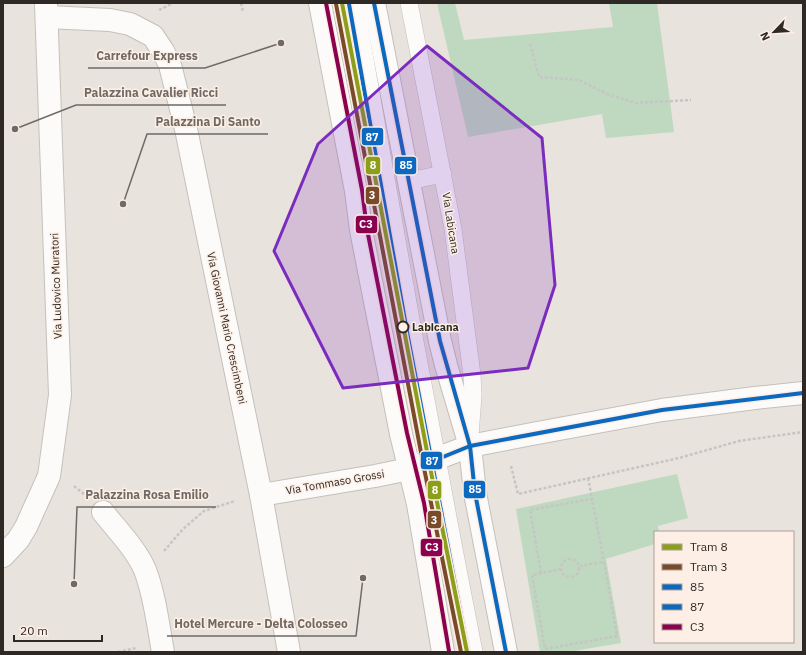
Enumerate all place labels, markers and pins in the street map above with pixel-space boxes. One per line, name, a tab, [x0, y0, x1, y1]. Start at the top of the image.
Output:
callout: Carrefour Express	[88, 44, 205, 68]
callout: Palazzina Cavalier Ricci	[76, 81, 226, 105]
callout: Palazzina Di Santo	[147, 110, 268, 134]
marker: Labicana	[396, 320, 410, 334]
place label: Labicana	[412, 320, 459, 334]
callout: Palazzina Rosa Emilio	[77, 483, 216, 507]
callout: Hotel Mercure - Delta Colosseo	[167, 612, 356, 636]

